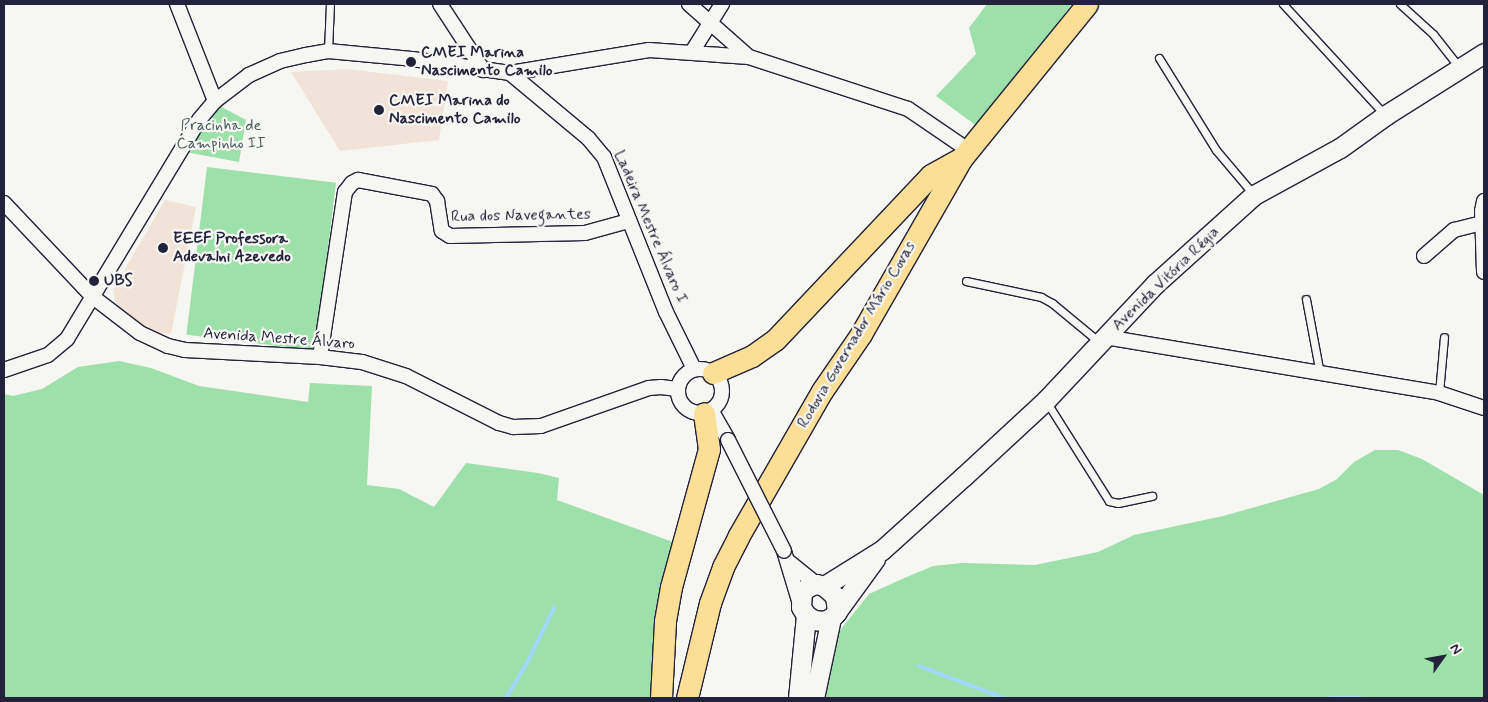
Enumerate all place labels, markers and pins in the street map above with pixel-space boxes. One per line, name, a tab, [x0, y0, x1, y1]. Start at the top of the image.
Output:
place label: CMEI Marina Nascimento Camilo	[421, 43, 552, 81]
marker: CMEI Marina Nascimento Camilo	[405, 56, 417, 68]
place label: CMEI Marina do Nascimento Camilo	[389, 91, 520, 129]
marker: CMEI Marina do Nascimento Camilo	[373, 104, 385, 116]
place label: EEEF Professora Adevalni Azevedo	[173, 229, 291, 267]
marker: EEEF Professora Adevalni Azevedo	[157, 242, 169, 254]
place label: UBS	[104, 271, 133, 291]
marker: UBS	[88, 275, 100, 287]

